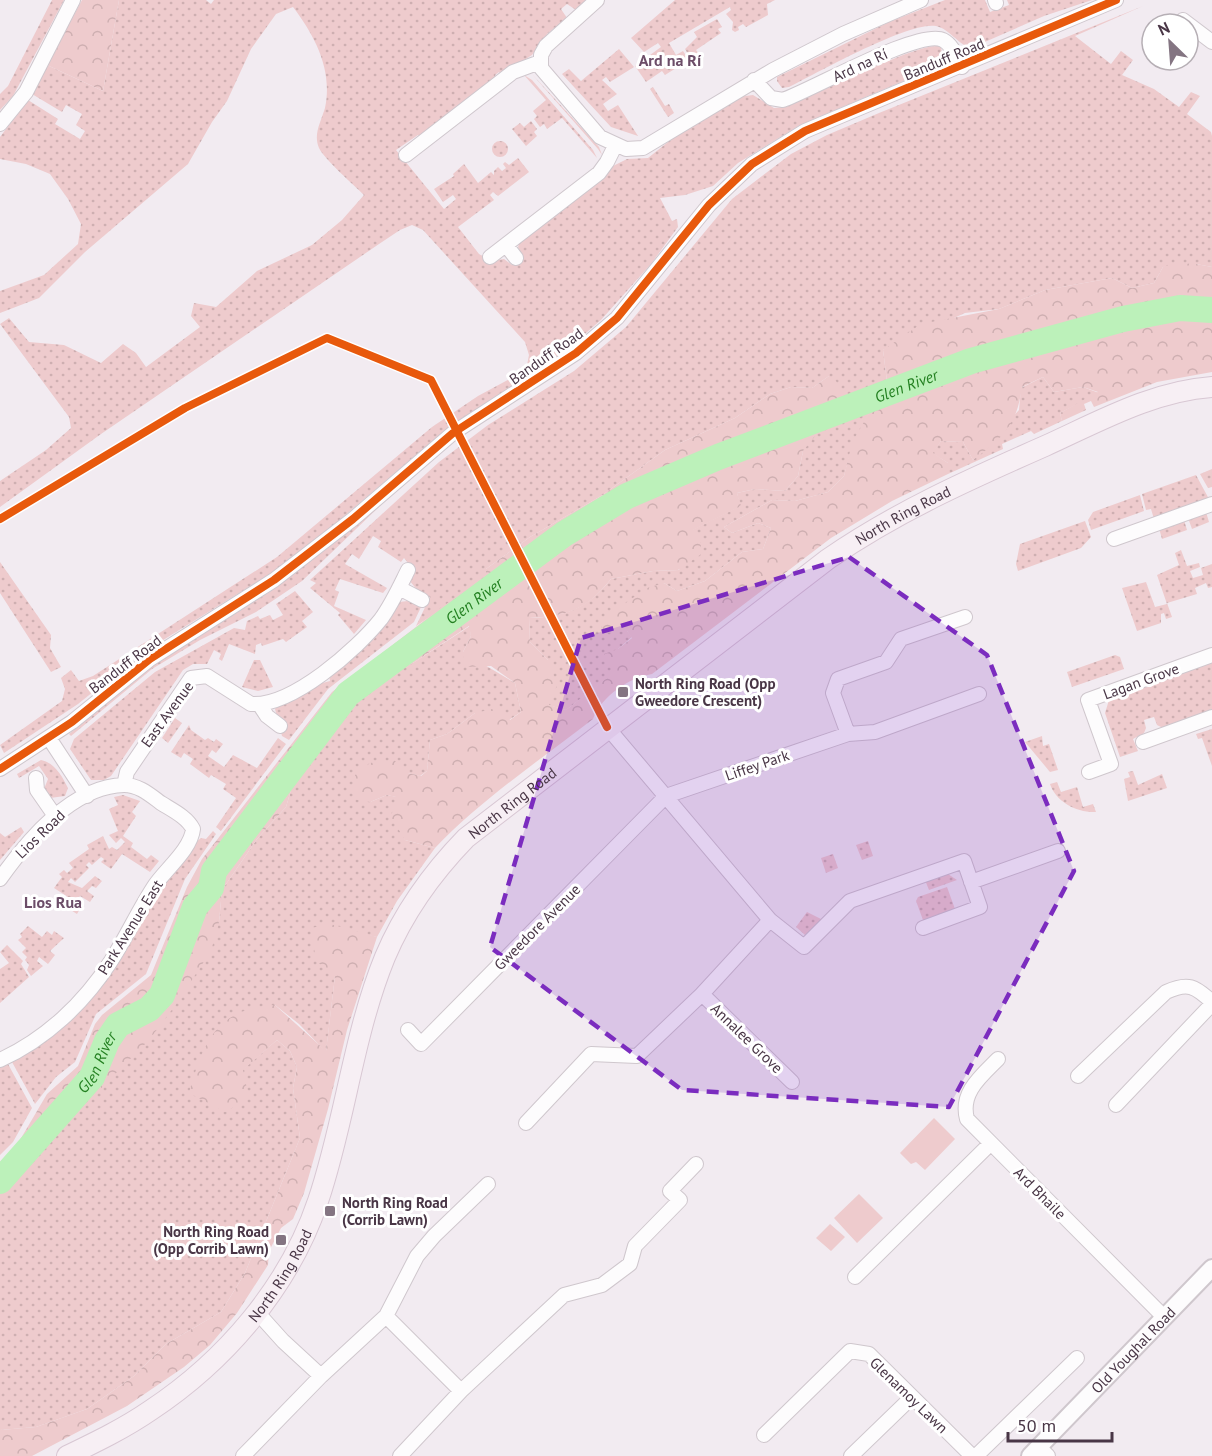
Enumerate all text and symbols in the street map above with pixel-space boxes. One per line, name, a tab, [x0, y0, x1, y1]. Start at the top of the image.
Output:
north arrow	[1140, 12, 1200, 72]
text: N	[1155, 17, 1173, 40]
street label: Banduff Road	[901, 33, 987, 85]
street label: Ard na Rí	[830, 44, 890, 86]
district label: Ard na Rí	[639, 50, 702, 70]
street label: Banduff Road	[505, 324, 587, 388]
water label: Glen River	[872, 364, 942, 407]
street label: North Ring Road	[851, 481, 954, 549]
water label: Glen River	[441, 572, 508, 629]
street label: Banduff Road	[85, 631, 165, 697]
street label: Lagan Grove	[1100, 658, 1182, 704]
place label: North Ring Road (Opp Gweedore Crescent)	[635, 674, 776, 710]
street label: East Avenue	[137, 677, 197, 751]
marker: North Ring Road (Opp Gweedore Crescent)	[616, 685, 630, 699]
street label: Liffey Park	[722, 745, 792, 785]
street label: North Ring Road	[464, 763, 560, 843]
street label: Lios Road	[11, 806, 69, 862]
street label: Park Avenue East	[93, 876, 167, 978]
street label: Gweedore Avenue	[490, 880, 584, 974]
district label: Lios Rua	[24, 892, 82, 912]
street label: Annalee Grove	[707, 999, 787, 1077]
water label: Glen River	[73, 1026, 121, 1097]
street label: Ard Bhaile	[1010, 1163, 1070, 1223]
place label: North Ring Road (Corrib Lawn)	[342, 1193, 448, 1229]
marker: North Ring Road (Corrib Lawn)	[323, 1204, 337, 1218]
place label: North Ring Road (Opp Corrib Lawn)	[153, 1222, 269, 1258]
street label: North Ring Road	[244, 1226, 315, 1326]
marker: North Ring Road (Opp Corrib Lawn)	[274, 1233, 288, 1247]
street label: Old Youghal Road	[1087, 1302, 1179, 1397]
street label: Glenamoy Lawn	[866, 1353, 952, 1437]
scale bar	[1008, 1405, 1112, 1443]
text: 50 m	[1017, 1414, 1056, 1437]

